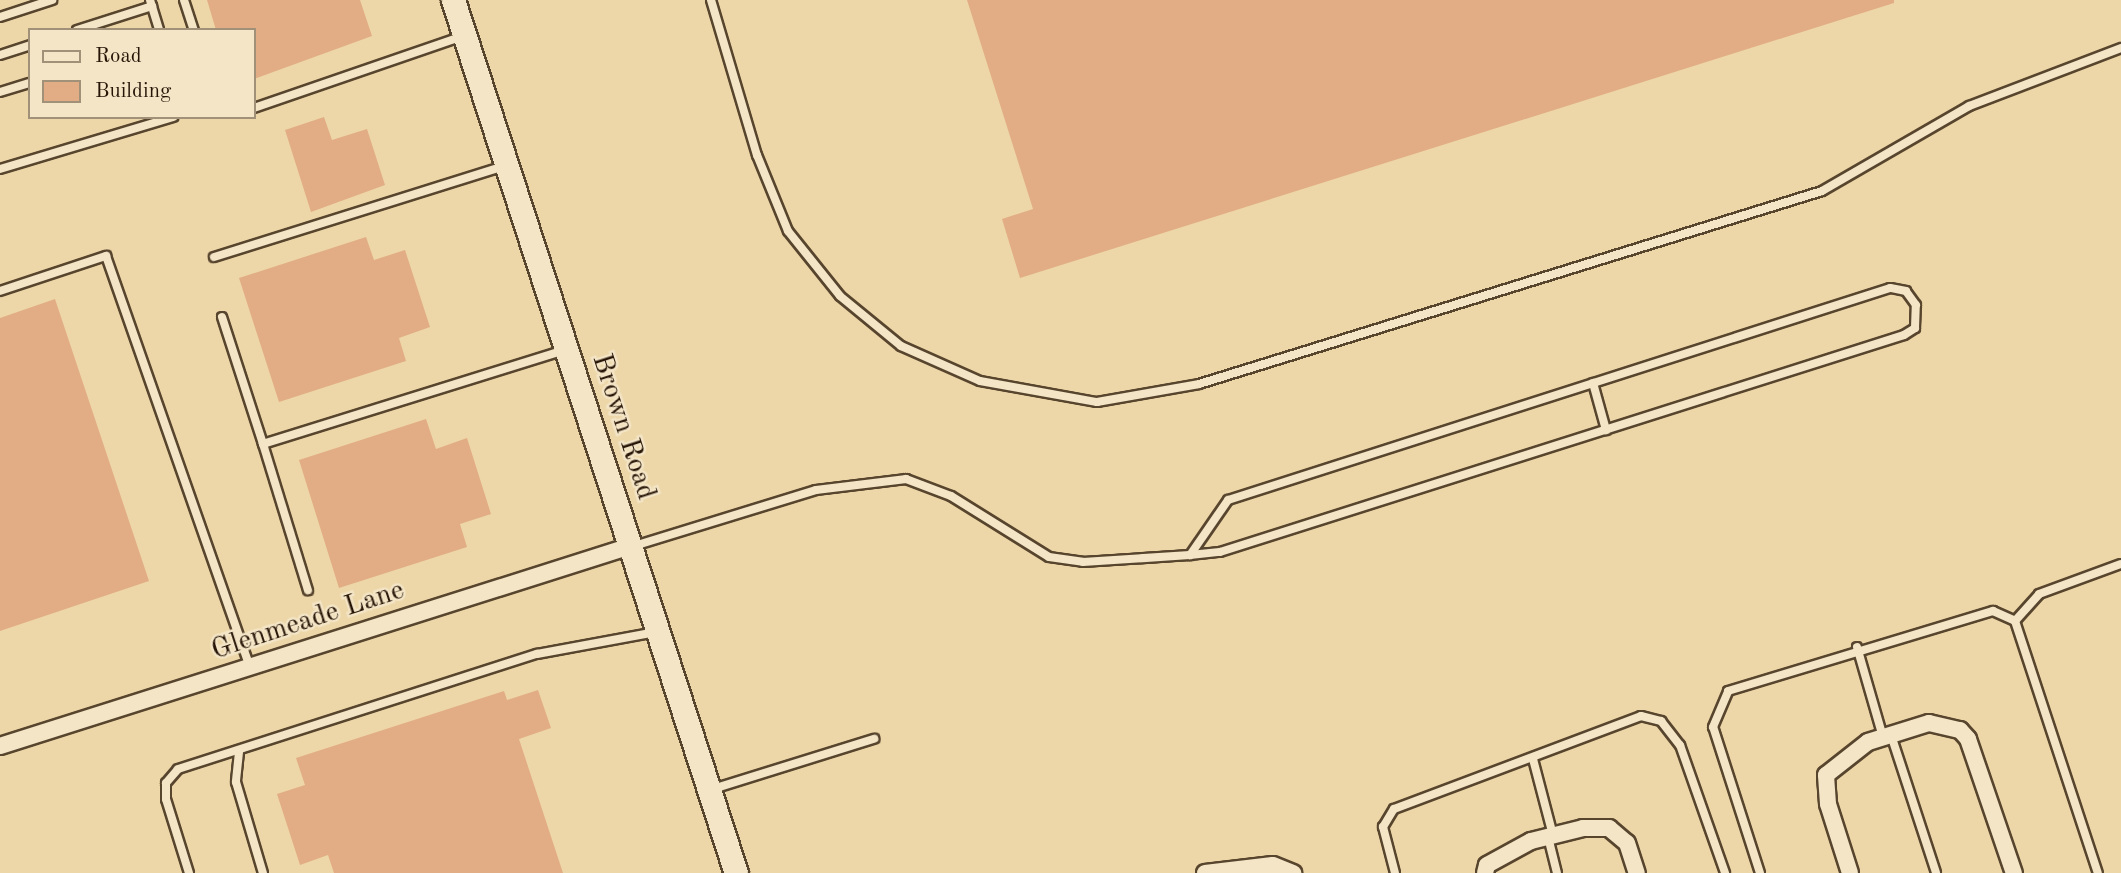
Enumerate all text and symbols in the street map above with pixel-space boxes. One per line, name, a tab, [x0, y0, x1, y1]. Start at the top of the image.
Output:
legend	[28, 28, 256, 119]
text: Road	[95, 46, 142, 67]
text: Building	[95, 81, 171, 102]
street label: Brown Road	[584, 350, 662, 504]
street label: Glenmeade Lane	[207, 574, 409, 668]

